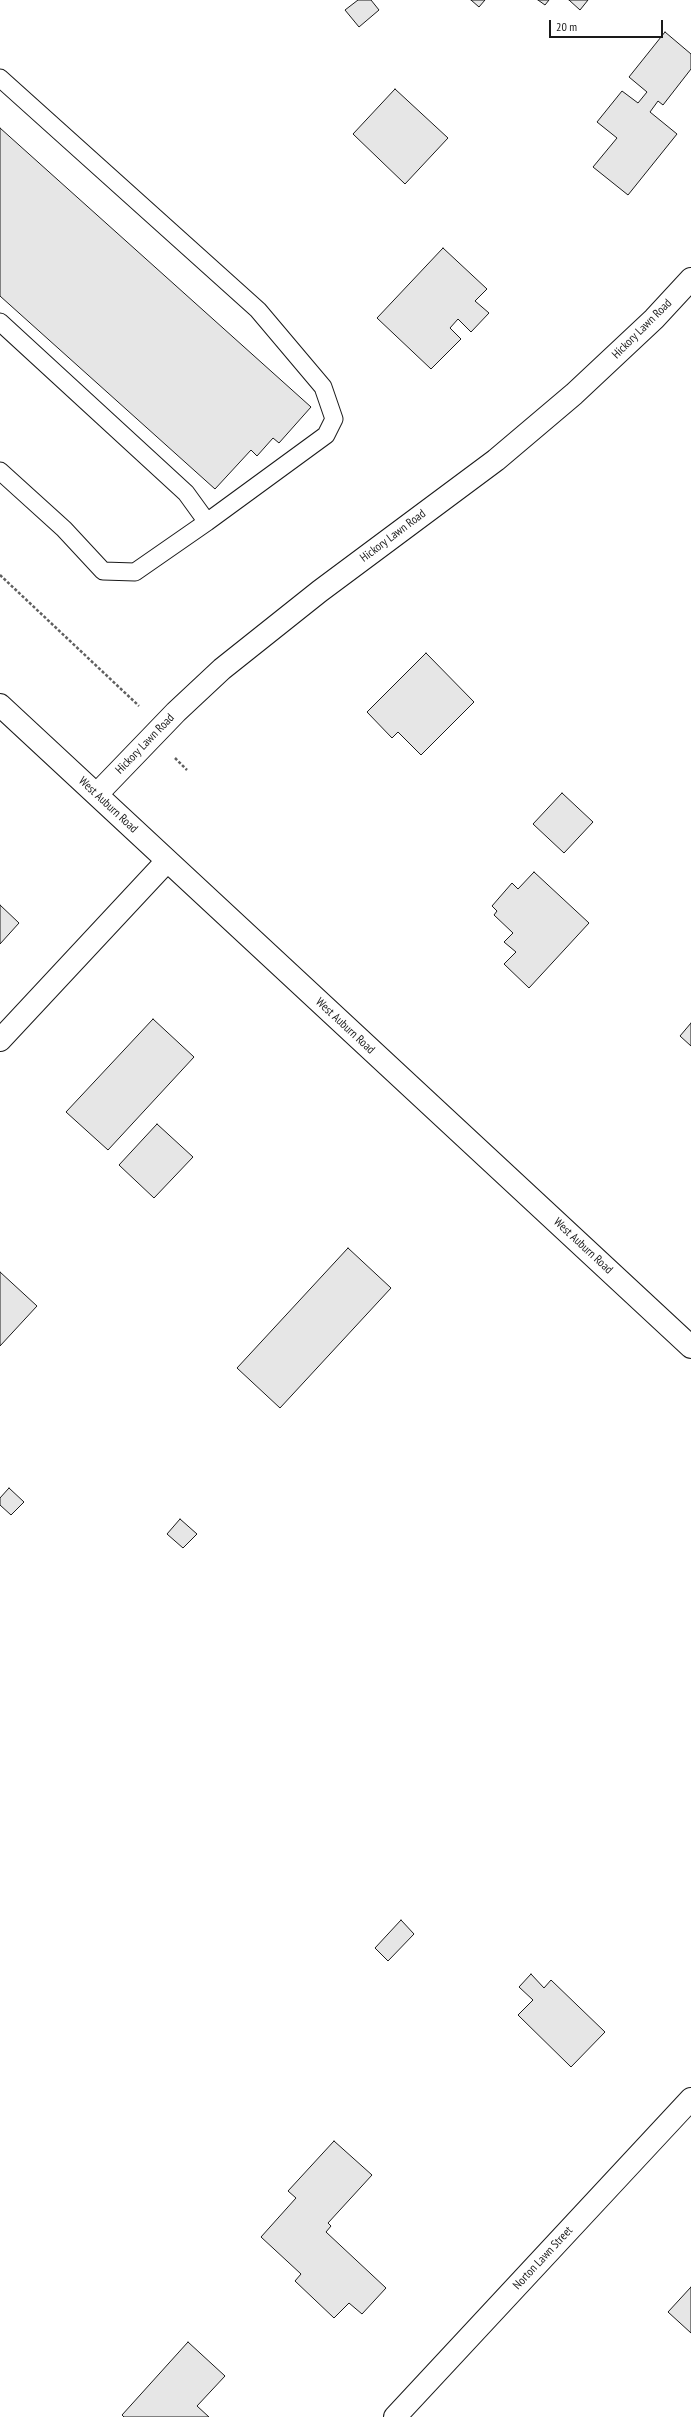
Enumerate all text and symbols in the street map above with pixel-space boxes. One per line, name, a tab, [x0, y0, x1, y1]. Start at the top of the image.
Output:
scale bar	[551, 12, 665, 38]
text: 20 m	[556, 19, 577, 34]
street label: Hickory Lawn Road	[609, 296, 675, 362]
street label: Hickory Lawn Road	[357, 507, 429, 565]
street label: Hickory Lawn Road	[113, 711, 177, 777]
street label: West Auburn Road	[76, 774, 140, 836]
street label: West Auburn Road	[313, 995, 377, 1057]
street label: West Auburn Road	[551, 1215, 615, 1277]
street label: Norton Lawn Street	[510, 2224, 576, 2292]

